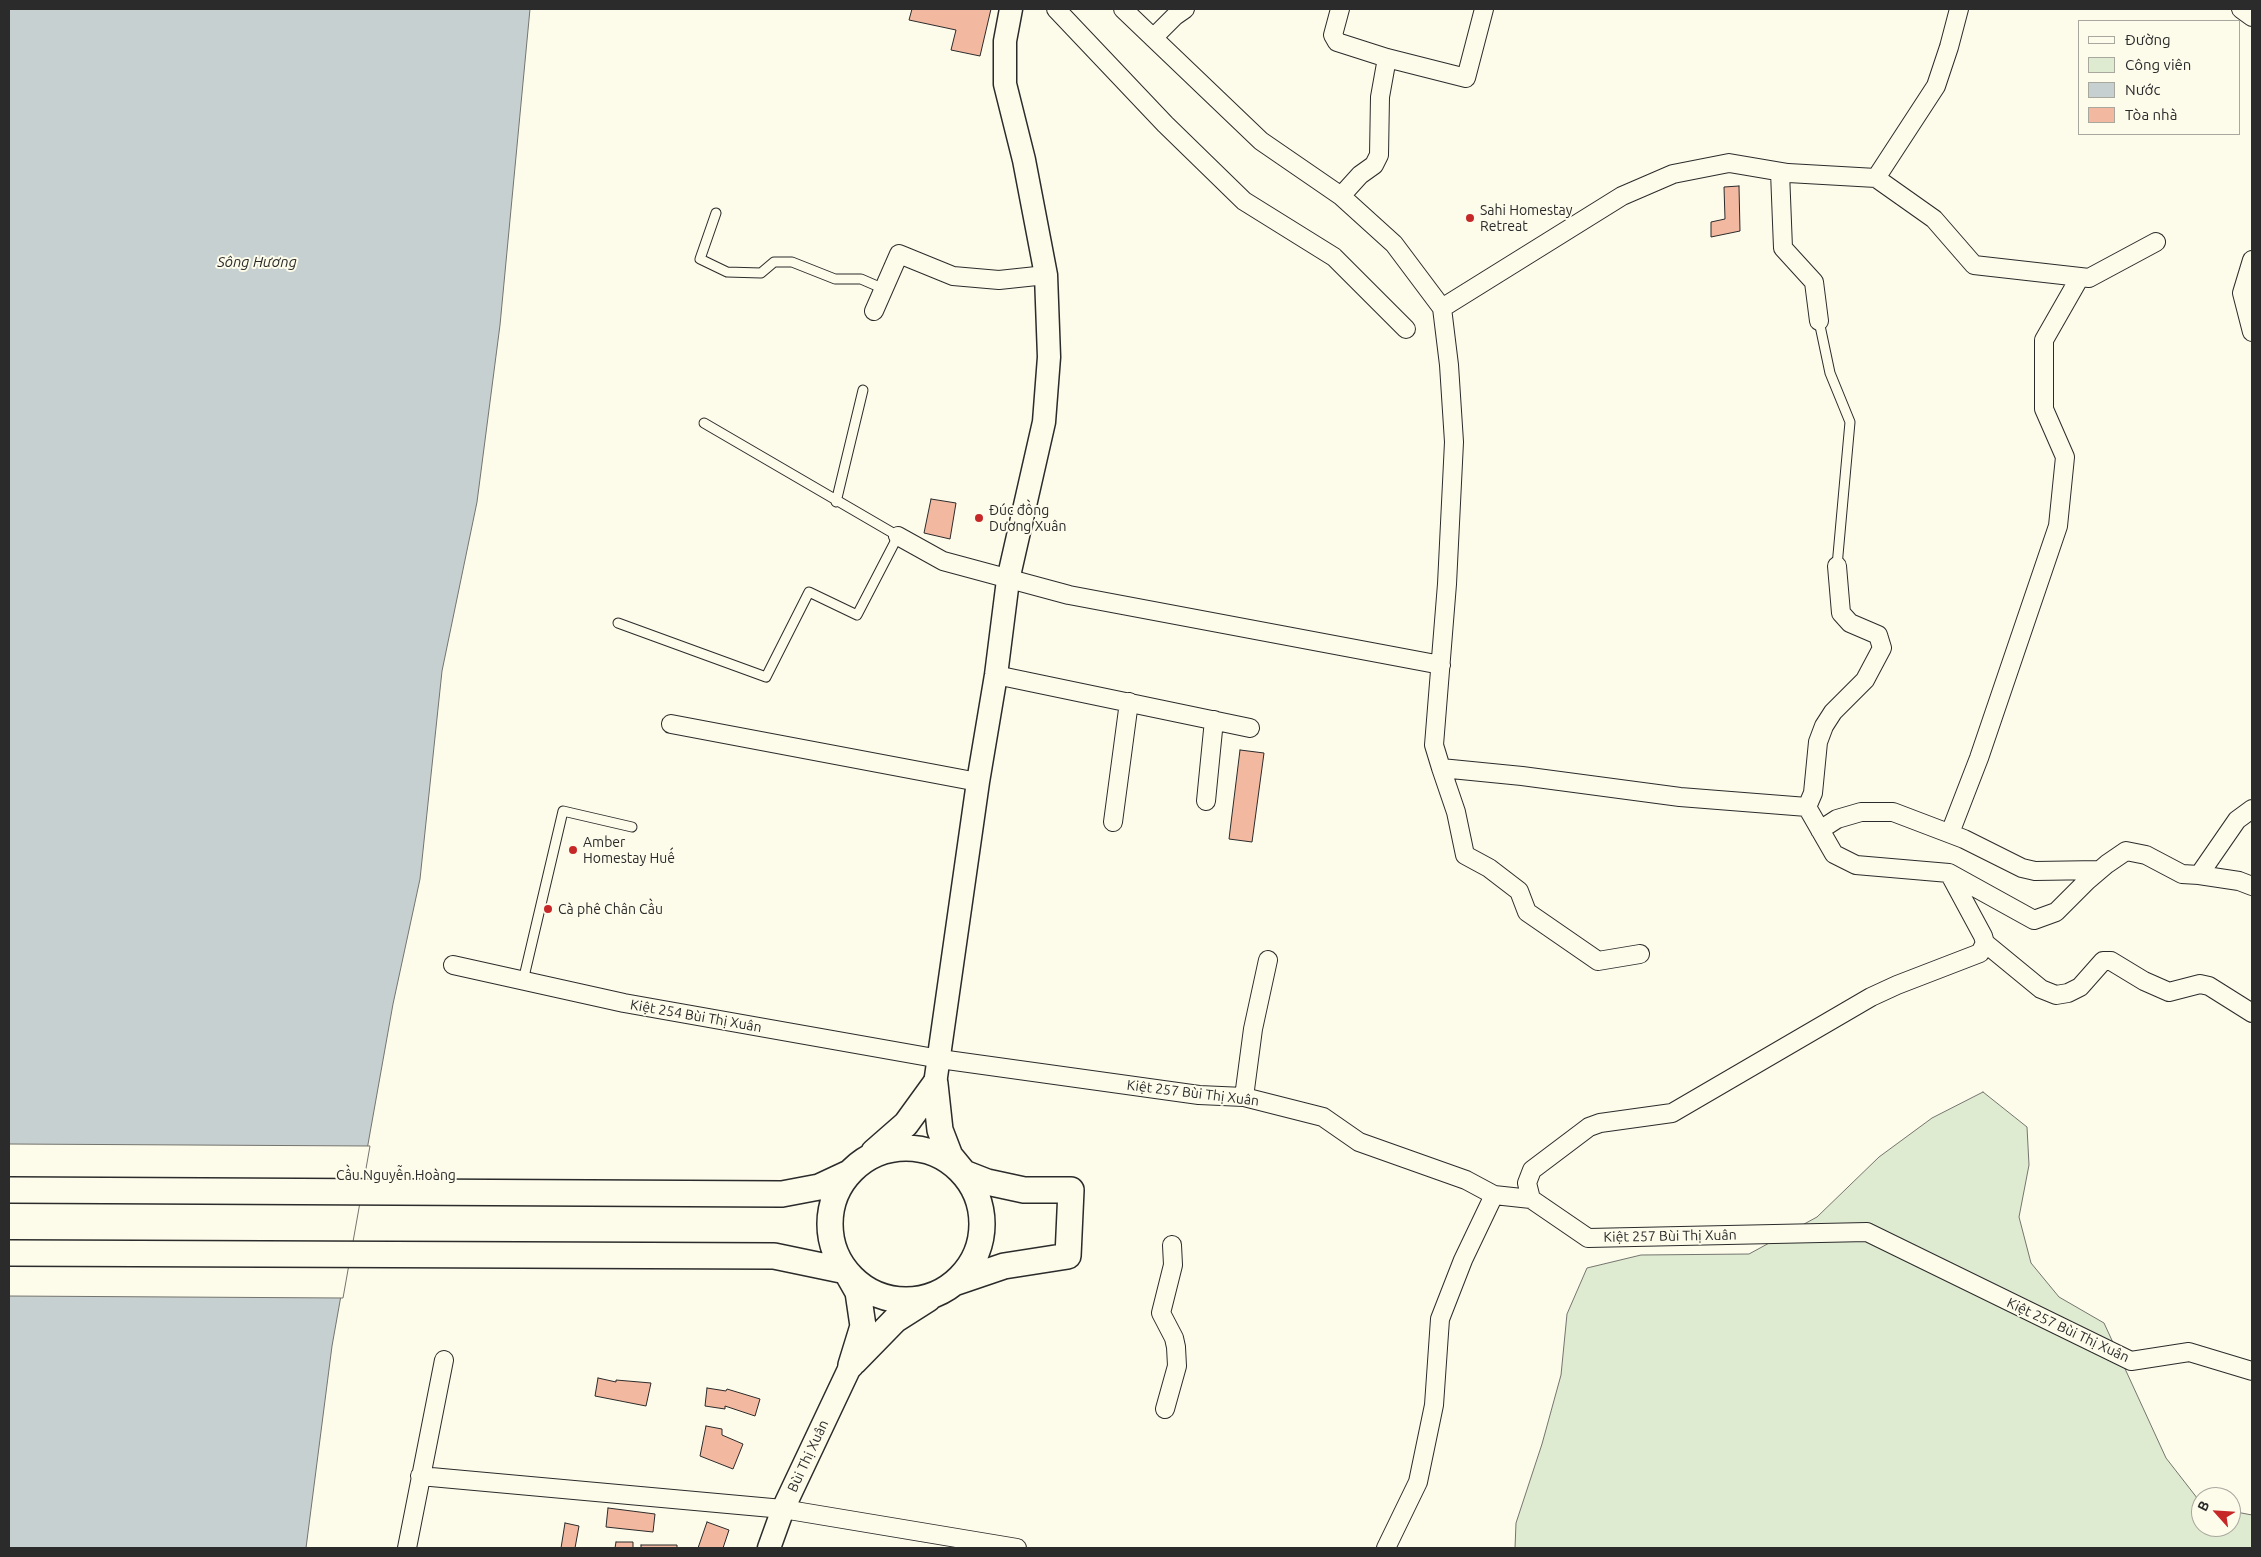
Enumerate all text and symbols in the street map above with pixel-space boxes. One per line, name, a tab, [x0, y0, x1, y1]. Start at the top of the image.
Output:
legend	[2078, 20, 2241, 135]
text: Đường	[2125, 31, 2171, 48]
text: Công viên	[2125, 56, 2191, 73]
text: Nước	[2125, 81, 2160, 98]
text: Tòa nhà	[2125, 106, 2177, 123]
place label: Sahi Homestay Retreat	[1480, 202, 1572, 234]
marker: Sahi Homestay Retreat	[1464, 212, 1476, 224]
water label: Sông Hương	[217, 253, 297, 271]
place label: Đúc đồng Dương Xuân	[989, 502, 1066, 534]
marker: Đúc đồng Dương Xuân	[973, 512, 985, 524]
place label: Amber Homestay Huế	[583, 834, 675, 866]
marker: Amber Homestay Huế	[567, 844, 579, 856]
place label: Cà phê Chân Cầu	[558, 901, 663, 917]
marker: Cà phê Chân Cầu	[542, 903, 554, 915]
street label: Kiệt 254 Bùi Thị Xuân	[629, 996, 763, 1036]
street label: Kiệt 257 Bùi Thị Xuân	[1126, 1077, 1260, 1109]
street label: Cầu Nguyễn Hoàng	[336, 1167, 456, 1183]
street label: Kiệt 257 Bùi Thị Xuân	[1603, 1226, 1737, 1246]
street label: Kiệt 257 Bùi Thị Xuân	[2004, 1294, 2132, 1366]
street label: Bùi Thị Xuân	[784, 1417, 832, 1495]
north arrow	[2191, 1487, 2241, 1537]
text: B	[2194, 1498, 2213, 1514]

